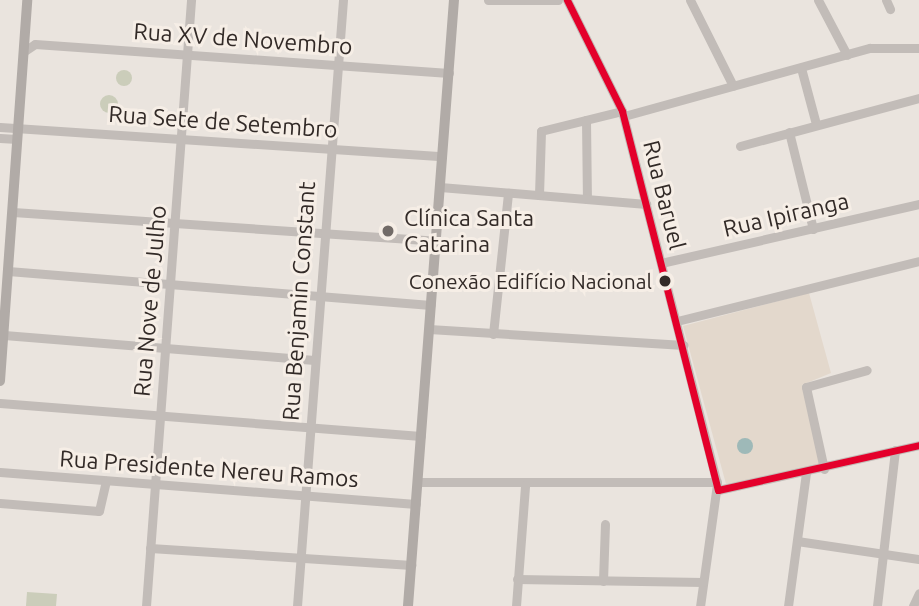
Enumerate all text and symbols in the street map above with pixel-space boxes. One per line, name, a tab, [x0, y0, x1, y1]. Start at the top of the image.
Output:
street label: Rua XV de Novembro	[133, 18, 353, 60]
street label: Rua Sete de Setembro	[108, 100, 338, 144]
street label: Rua Baruel	[637, 138, 691, 252]
street label: Rua Benjamin Constant	[277, 180, 321, 422]
street label: Rua Ipiranga	[720, 187, 852, 243]
street label: Rua Nove de Julho	[128, 204, 172, 398]
place label: Clínica Santa Catarina	[404, 204, 534, 258]
marker: Clínica Santa Catarina	[378, 221, 398, 241]
place label: Conexão Edifício Nacional	[409, 268, 652, 294]
marker: Conexão Edifício Nacional	[658, 274, 672, 288]
street label: Rua Presidente Nereu Ramos	[59, 445, 359, 493]

